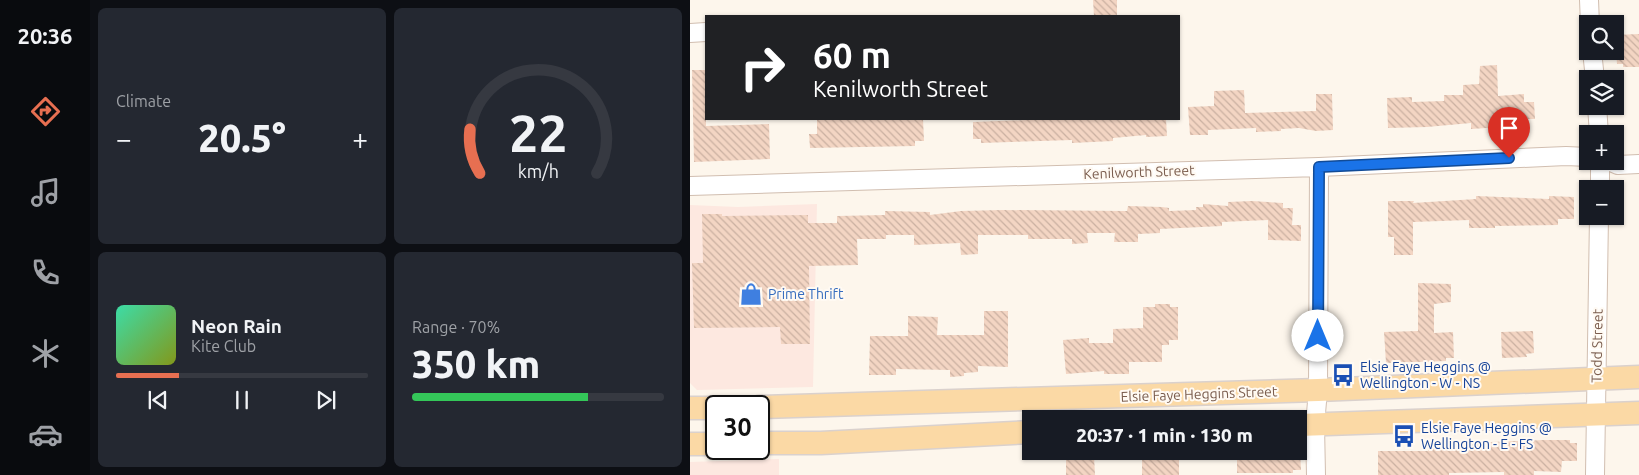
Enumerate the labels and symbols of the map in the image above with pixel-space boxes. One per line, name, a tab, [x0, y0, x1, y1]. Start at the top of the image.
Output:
pin	[1488, 107, 1530, 158]
street label: Kenilworth Street	[1083, 162, 1195, 182]
shop icon: Prime Thrift	[738, 281, 764, 307]
place label: Prime Thrift	[768, 286, 844, 302]
street label: Todd Street	[1588, 308, 1606, 383]
position arrow	[1291, 309, 1343, 361]
place label: Elsie Faye Heggins @ Wellington - W - NS	[1360, 359, 1491, 391]
bus stop icon: Elsie Faye Heggins @ Wellington - W - NS	[1330, 362, 1356, 388]
street label: Elsie Faye Heggins Street	[1120, 383, 1278, 405]
speed limit sign: 30	[705, 395, 770, 460]
place label: Elsie Faye Heggins @ Wellington - E - FS	[1421, 420, 1552, 452]
bus stop icon: Elsie Faye Heggins @ Wellington - E - FS	[1391, 423, 1417, 449]

